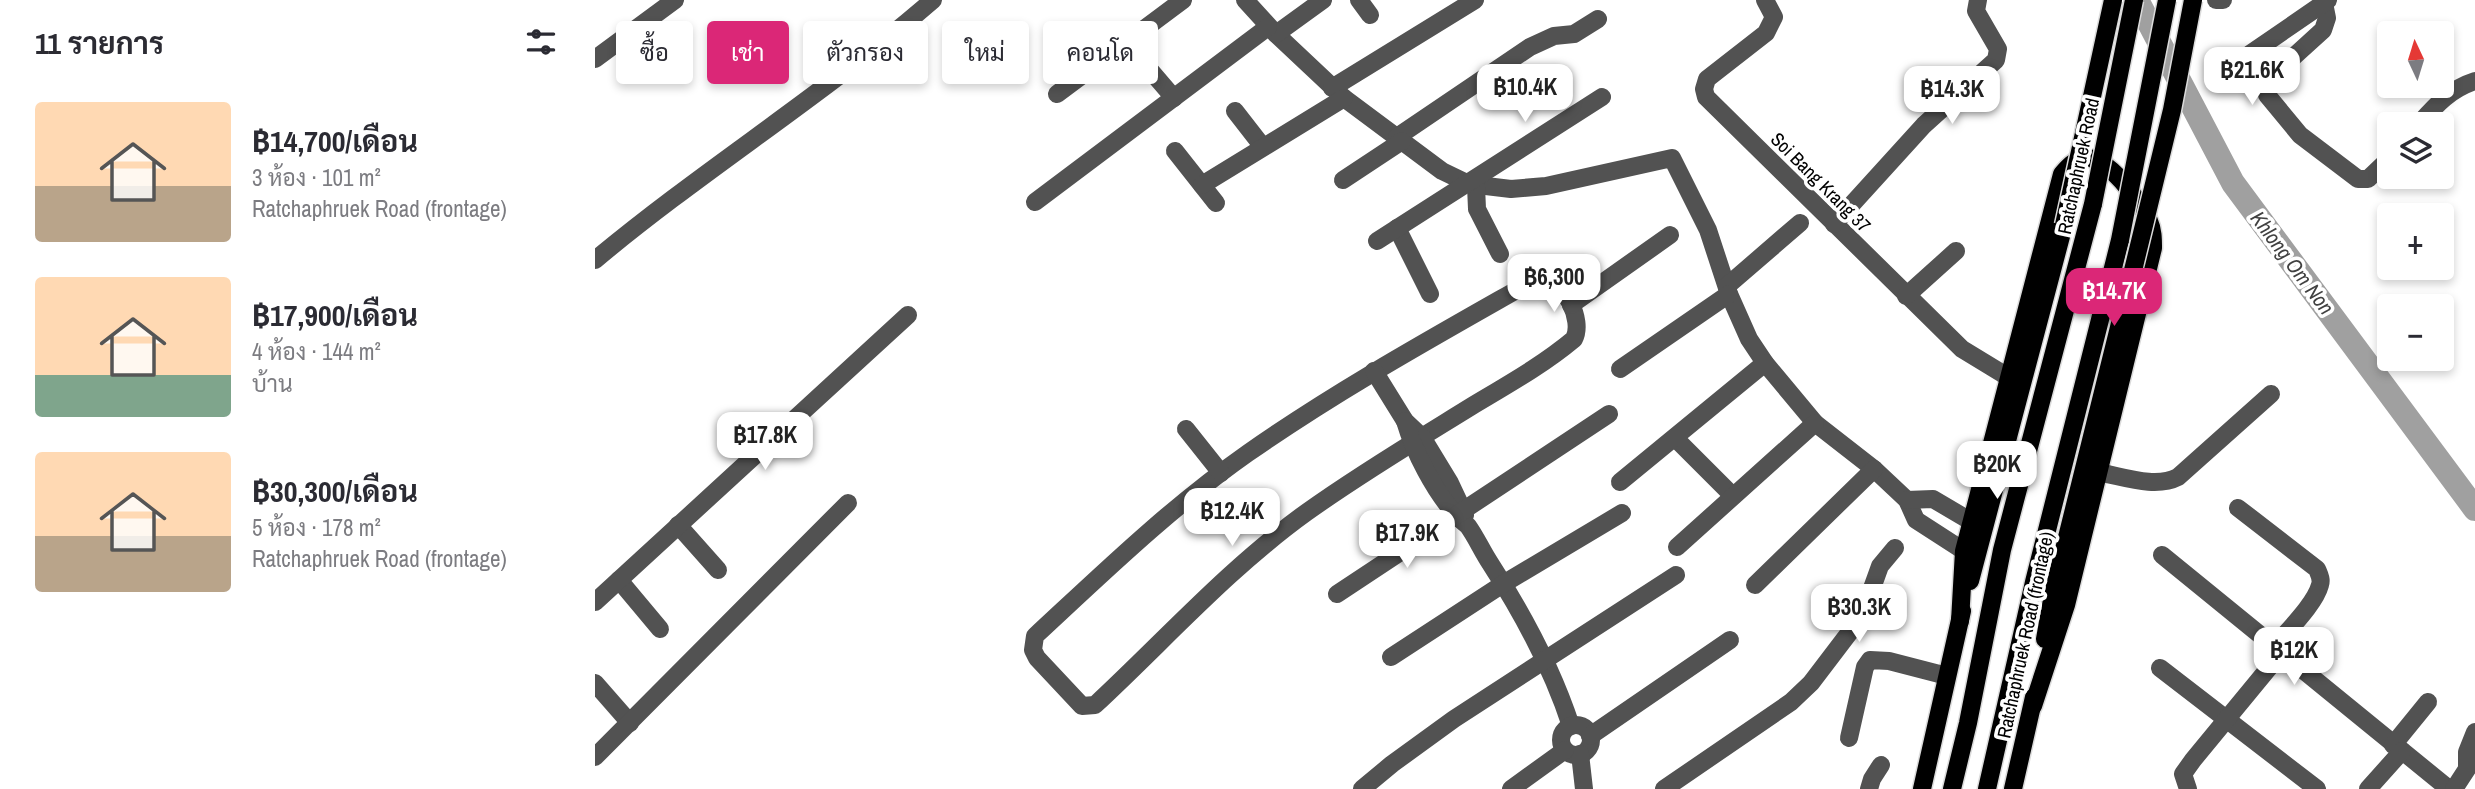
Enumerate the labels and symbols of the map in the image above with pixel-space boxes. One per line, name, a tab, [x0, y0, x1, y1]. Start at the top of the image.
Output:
north arrow	[2377, 21, 2453, 98]
pin: ฿21.6K	[2195, 48, 2309, 107]
pin: ฿10.4K	[1468, 64, 1582, 124]
pin: ฿14.3K	[1895, 66, 2009, 126]
street label: Ratchaphruek Road	[2051, 96, 2105, 236]
street label: Soi Bang Krang 37	[1765, 126, 1877, 238]
water label: Khlong Om Non	[2244, 205, 2341, 320]
pin: ฿6,300	[1497, 254, 1611, 314]
pin: ฿14.7K	[2057, 268, 2171, 328]
pin: ฿17.8K	[708, 412, 822, 472]
pin: ฿20K	[1956, 442, 2038, 501]
pin: ฿12.4K	[1175, 489, 1289, 548]
pin: ฿17.9K	[1350, 510, 1464, 570]
street label: Ratchaphruek Road (frontage)	[1990, 529, 2060, 741]
pin: ฿30.3K	[1802, 584, 1916, 644]
pin: ฿12K	[2253, 628, 2335, 687]

